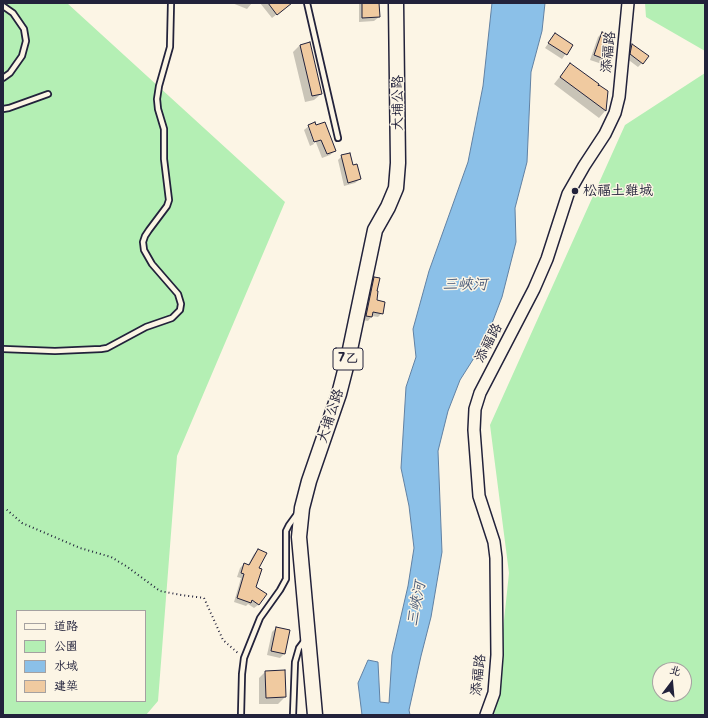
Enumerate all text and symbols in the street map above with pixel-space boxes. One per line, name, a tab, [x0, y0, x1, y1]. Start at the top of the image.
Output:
street label: 添福路	[598, 30, 620, 74]
street label: 大埔公路	[390, 75, 406, 131]
place label: 松福土雞城	[583, 183, 653, 199]
marker: 松福土雞城	[570, 186, 580, 196]
water label: 三峽河	[443, 276, 487, 294]
street label: 添福路	[472, 321, 506, 365]
road number: 7乙	[333, 348, 363, 370]
street label: 大埔公路	[314, 387, 348, 445]
water label: 三峽河	[404, 580, 430, 628]
legend	[16, 610, 146, 702]
text: 道路	[54, 619, 78, 634]
text: 公園	[54, 639, 78, 654]
street label: 添福路	[468, 653, 490, 697]
text: 水域	[54, 659, 78, 674]
north arrow	[652, 662, 692, 702]
text: 北	[668, 663, 682, 679]
text: 建築	[54, 679, 78, 694]

